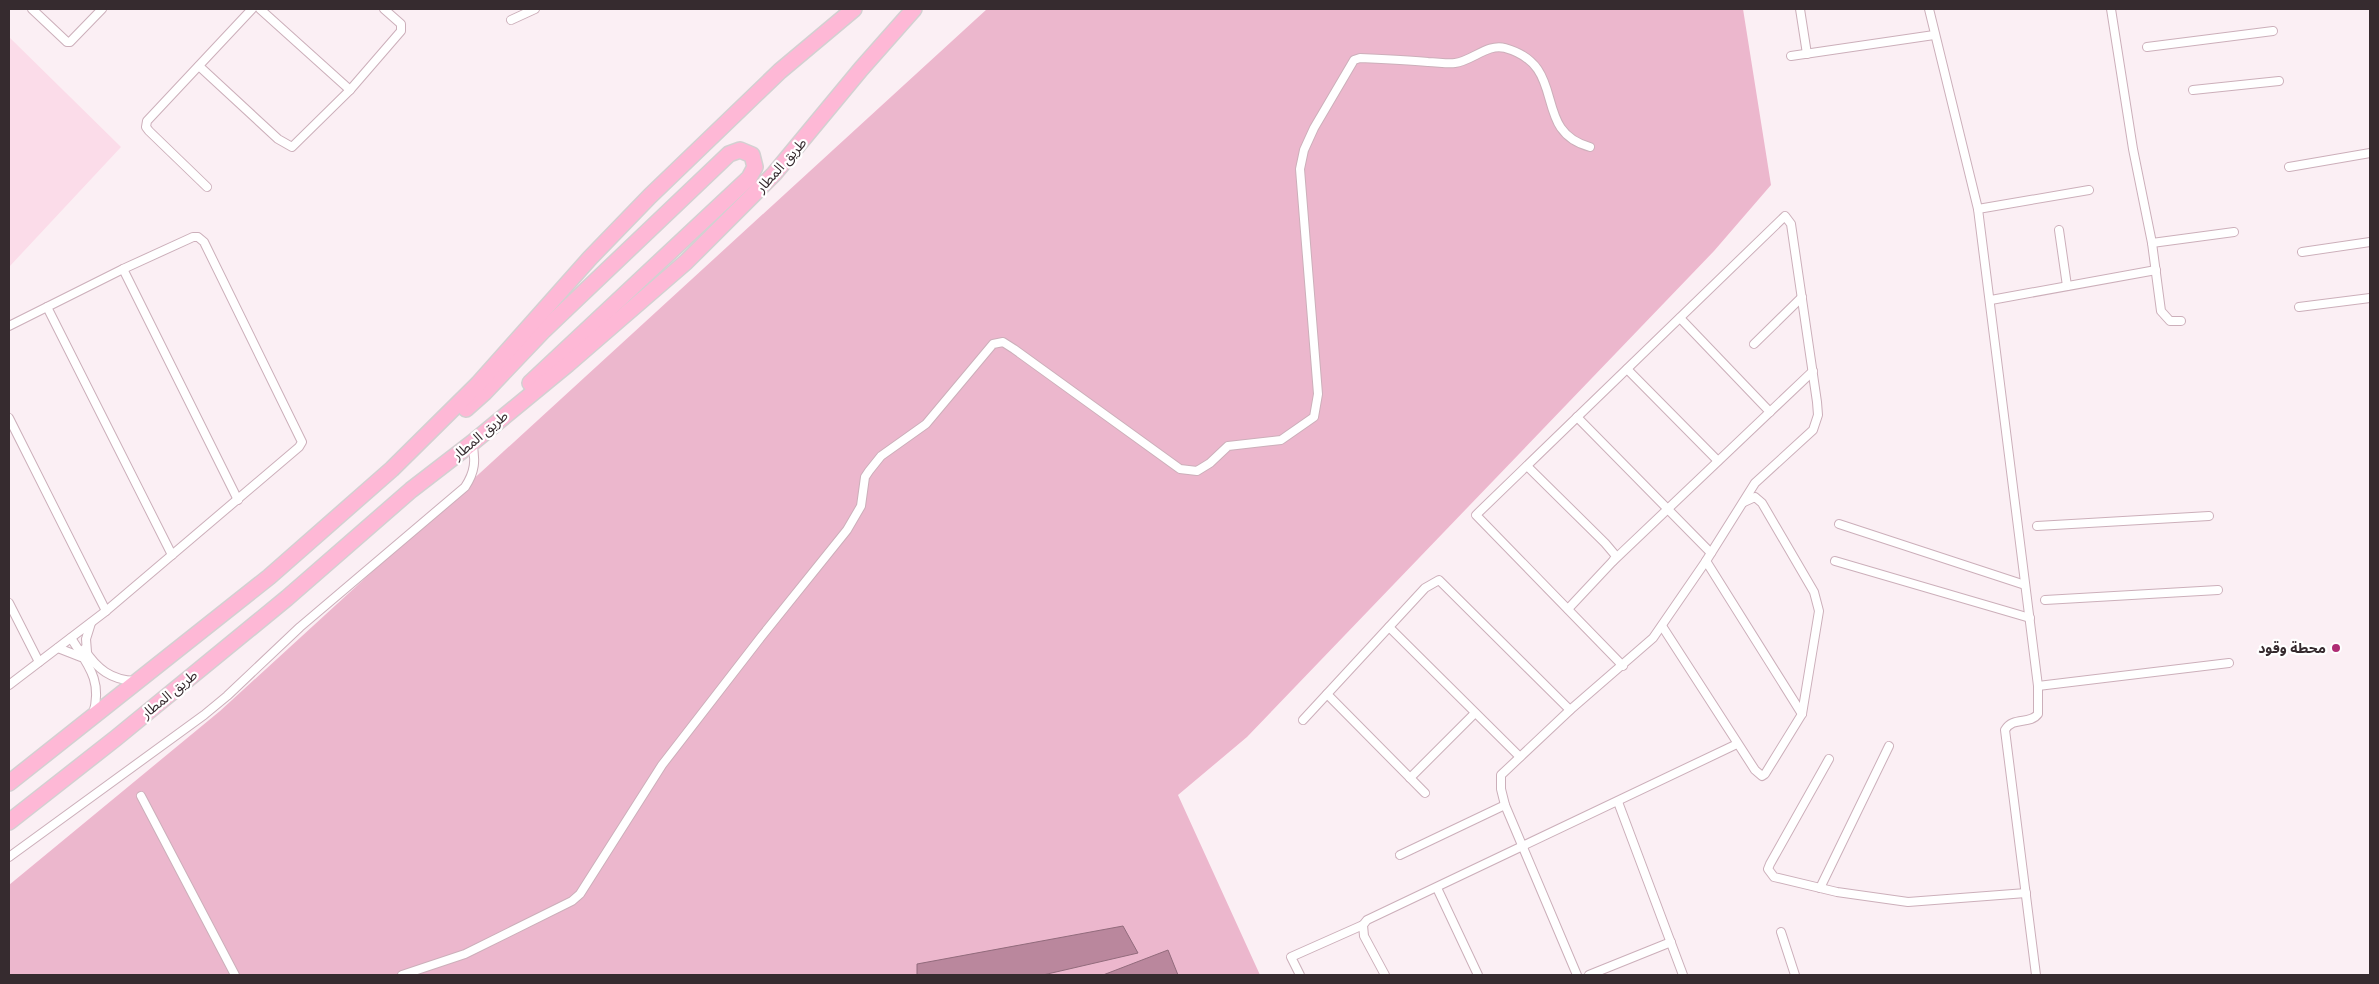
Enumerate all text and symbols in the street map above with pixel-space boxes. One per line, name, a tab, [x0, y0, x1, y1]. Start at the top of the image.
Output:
street label: طريق المطار	[753, 135, 811, 198]
street label: طريق المطار	[449, 408, 512, 465]
place label: محطة وقود	[2258, 641, 2326, 658]
marker: محطة وقود	[2330, 642, 2342, 654]
street label: طريق المطار	[138, 667, 202, 724]

